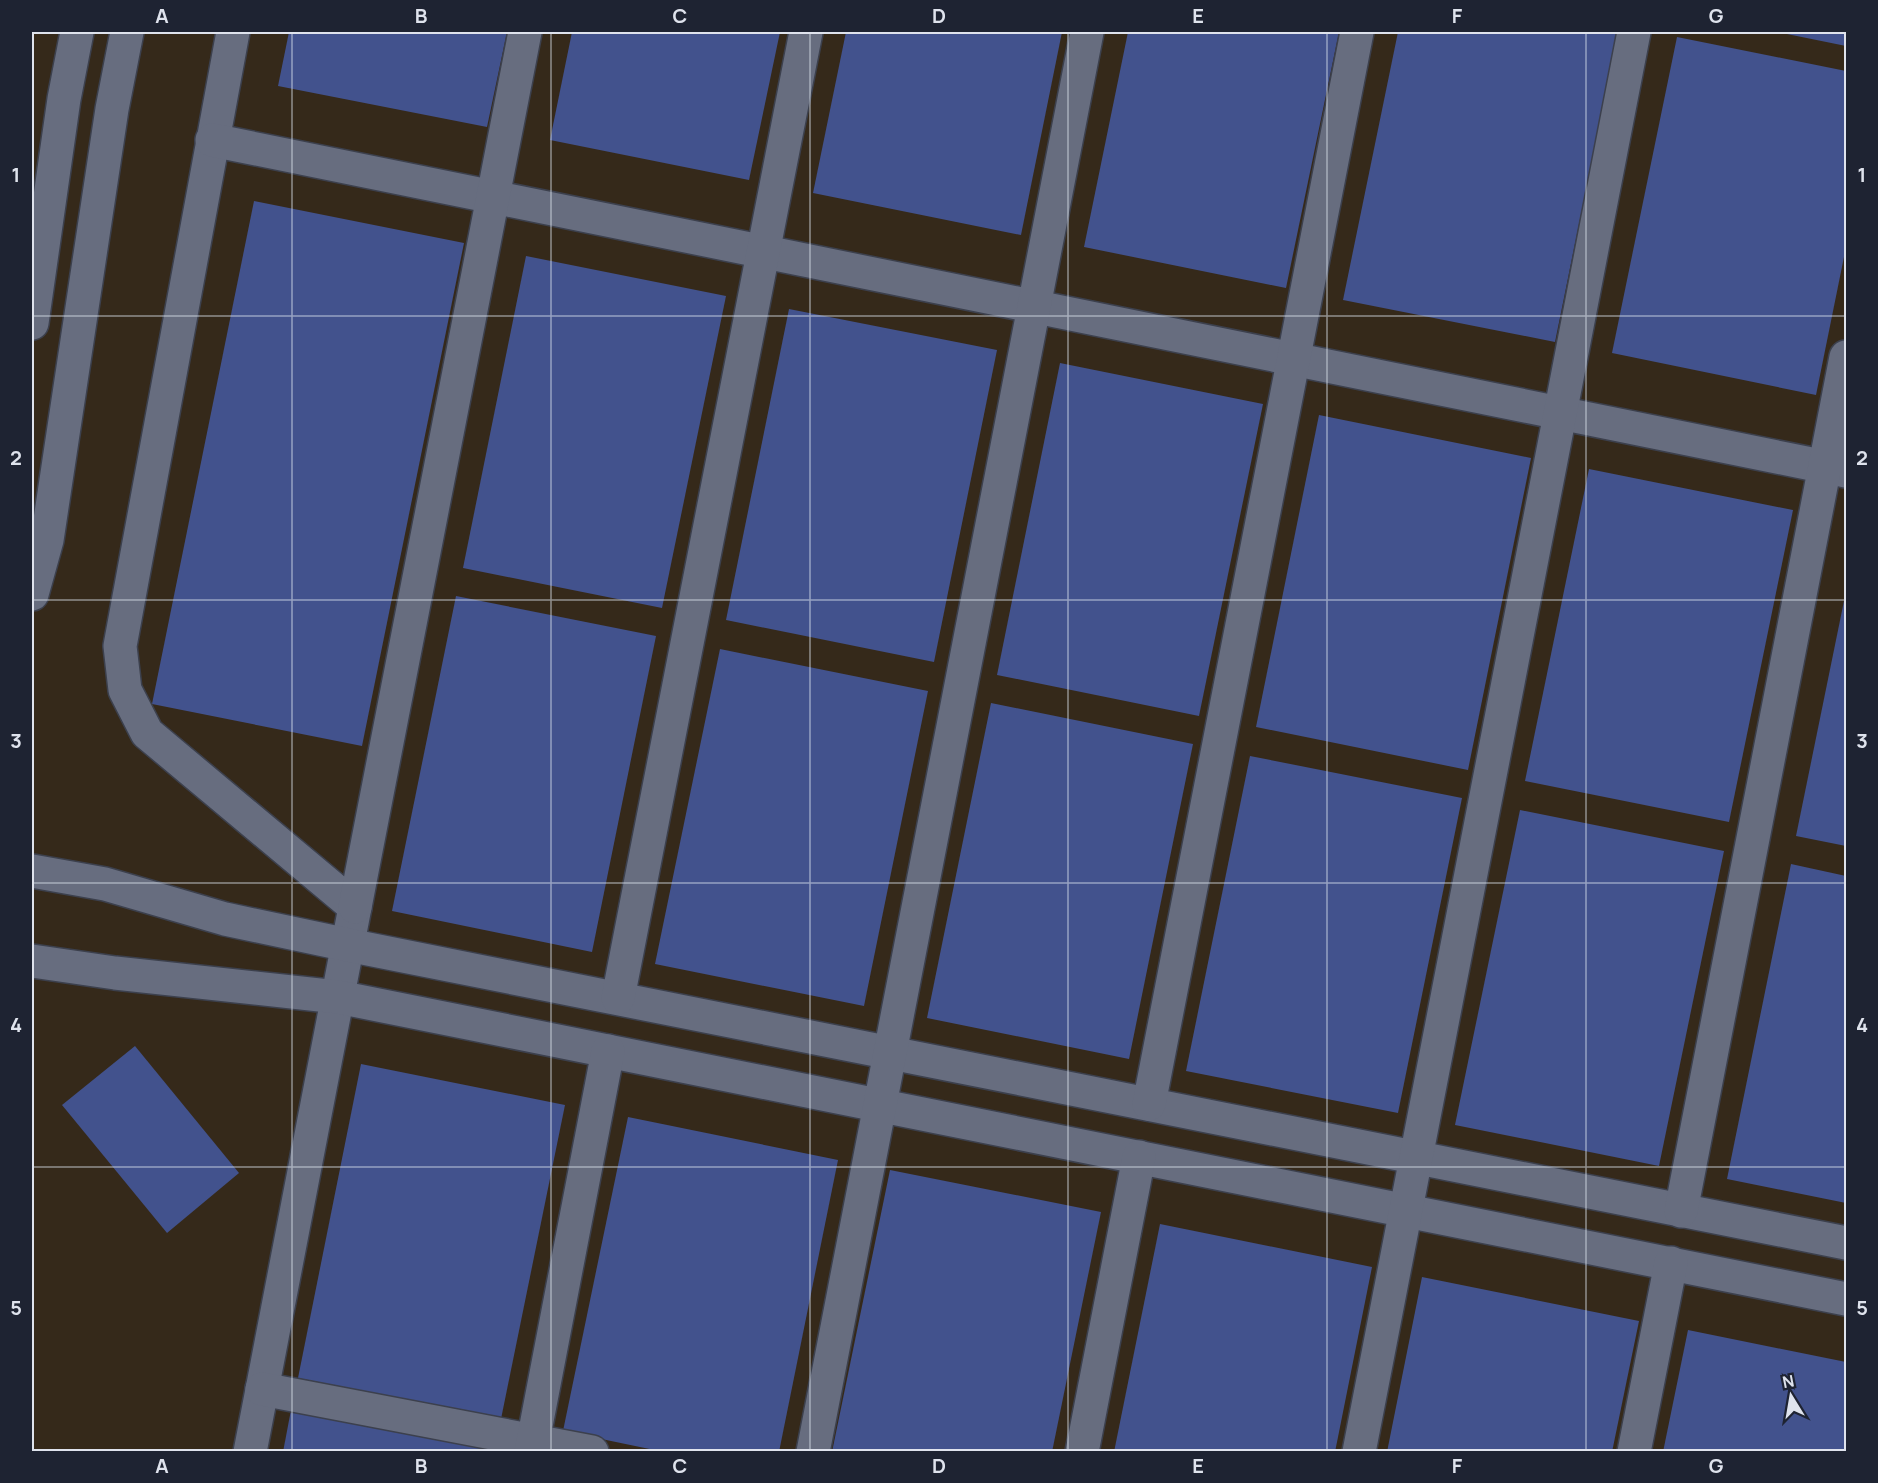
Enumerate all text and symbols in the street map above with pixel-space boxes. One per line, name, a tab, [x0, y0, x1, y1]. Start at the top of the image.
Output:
text: A	[155, 2, 169, 29]
text: B	[415, 2, 428, 29]
text: C	[673, 2, 687, 29]
text: D	[932, 2, 946, 29]
text: E	[1192, 2, 1204, 29]
text: F	[1452, 2, 1463, 29]
text: G	[1709, 2, 1724, 29]
text: 1	[12, 161, 20, 188]
text: 1	[1858, 161, 1866, 188]
text: 2	[10, 444, 22, 471]
text: 2	[1856, 444, 1868, 471]
text: 3	[10, 727, 22, 754]
text: 3	[1856, 727, 1868, 754]
text: 4	[10, 1011, 22, 1038]
text: 4	[1856, 1011, 1868, 1038]
text: 5	[10, 1294, 22, 1321]
text: 5	[1856, 1294, 1868, 1321]
north arrow	[1761, 1366, 1821, 1426]
text: N	[1780, 1369, 1796, 1393]
text: A	[155, 1452, 169, 1479]
text: B	[415, 1452, 428, 1479]
text: C	[673, 1452, 687, 1479]
text: D	[932, 1452, 946, 1479]
text: E	[1192, 1452, 1204, 1479]
text: F	[1452, 1452, 1463, 1479]
text: G	[1709, 1452, 1724, 1479]

